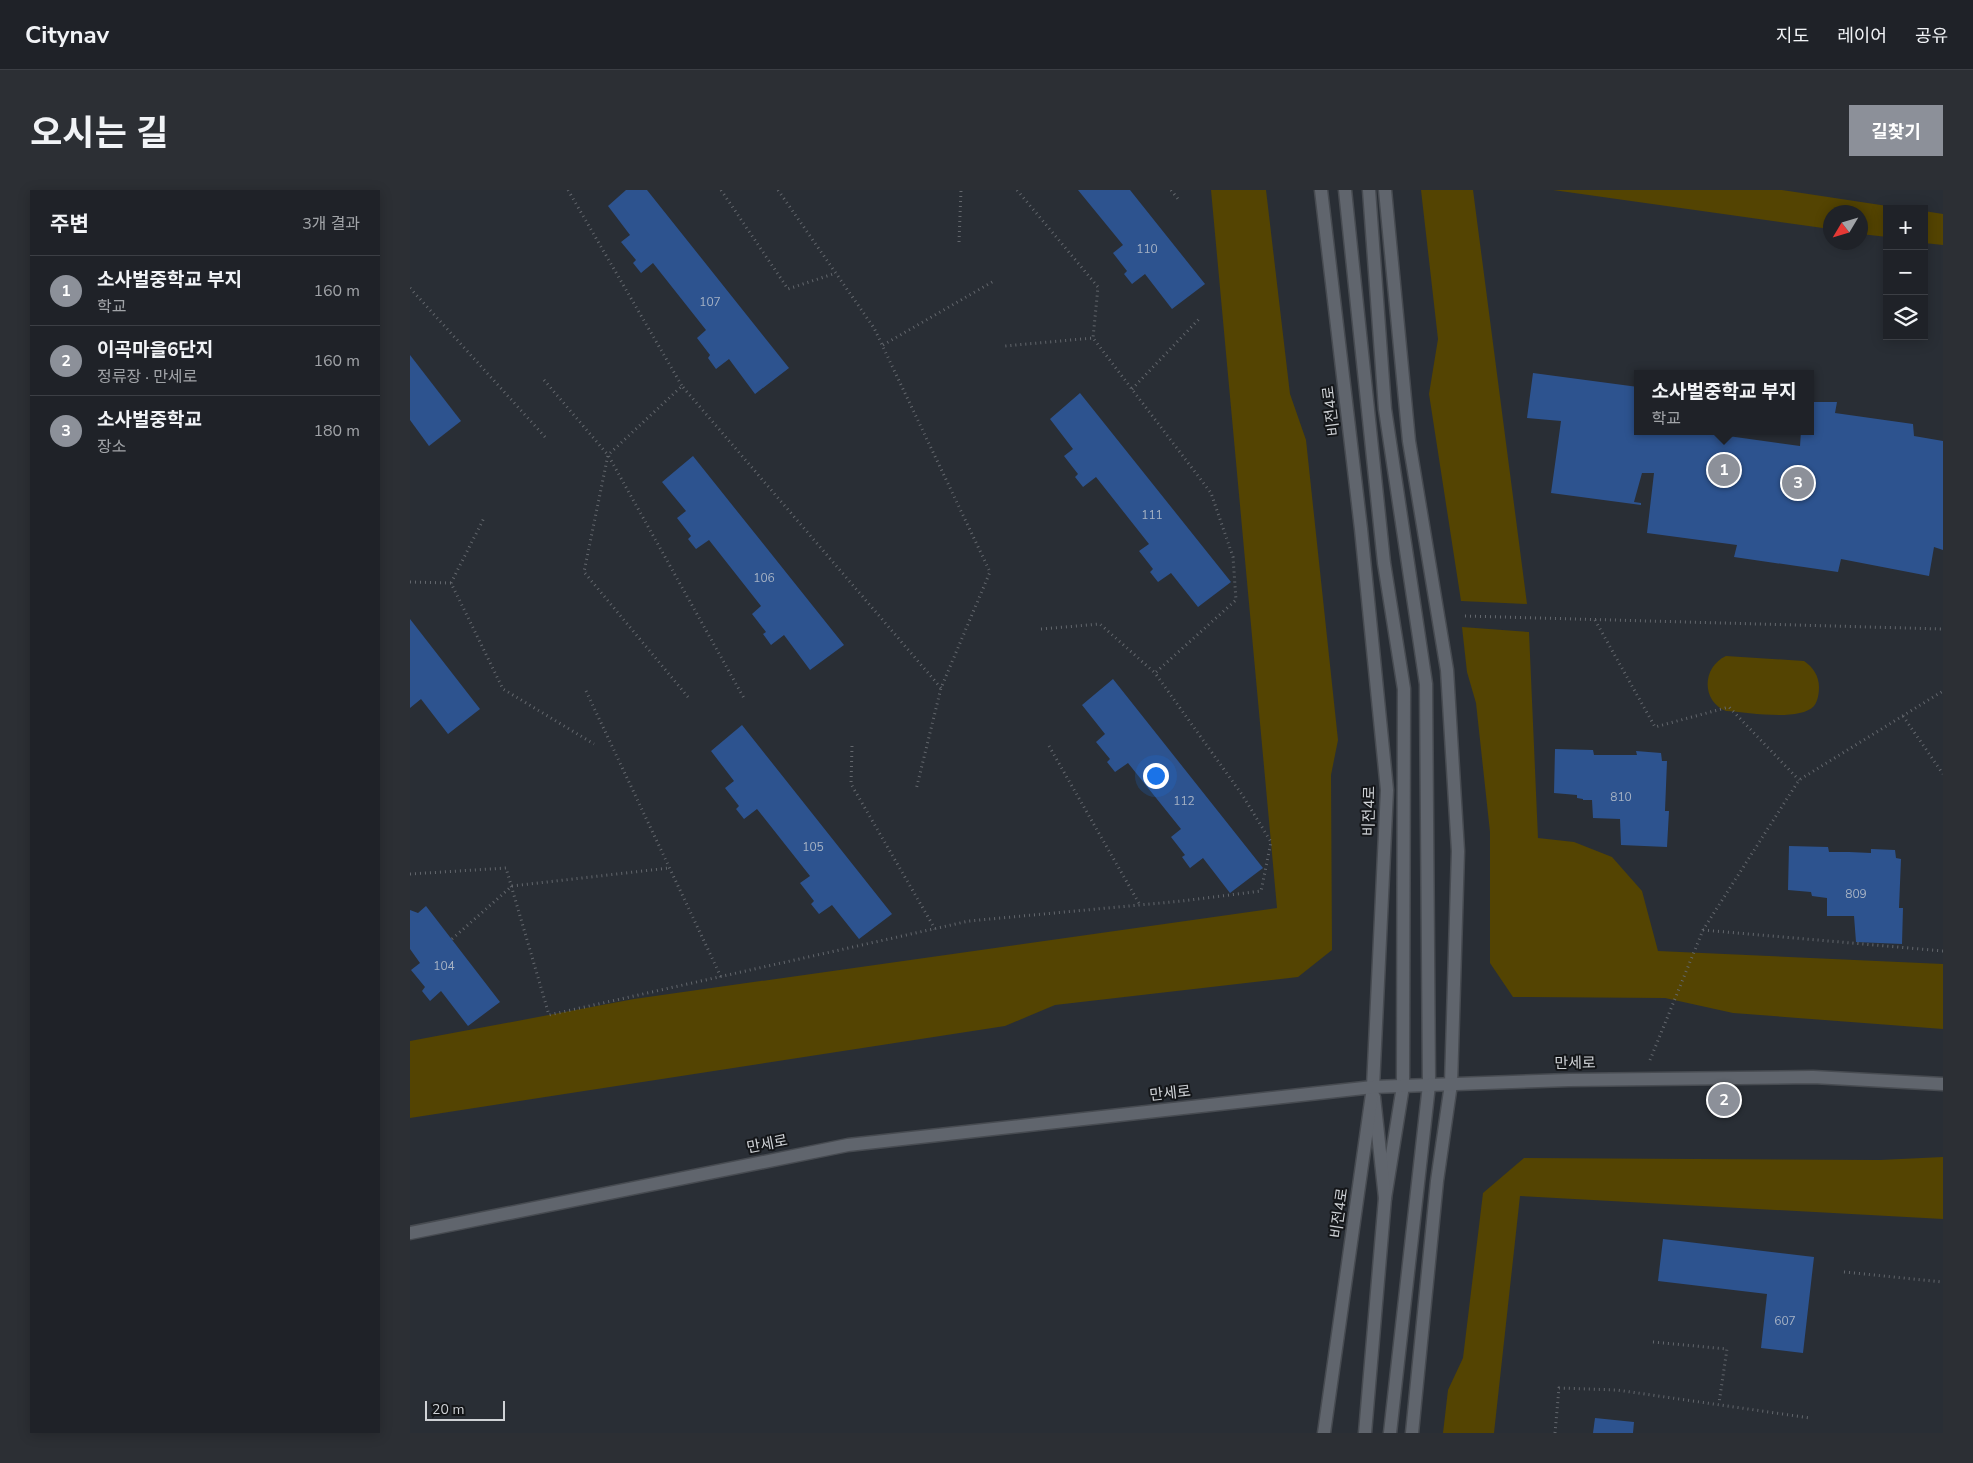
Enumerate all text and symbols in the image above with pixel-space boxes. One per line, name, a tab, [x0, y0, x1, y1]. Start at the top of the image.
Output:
text: Citynav	[25, 19, 109, 51]
text: 지도	[1776, 24, 1809, 48]
text: 레이어	[1837, 24, 1887, 48]
text: 공유	[1915, 24, 1948, 48]
button: 길찾기	[1849, 105, 1943, 156]
text: 오시는 길	[30, 110, 168, 157]
north arrow	[1823, 205, 1868, 250]
map controls	[1883, 205, 1928, 340]
button: +	[1883, 205, 1928, 250]
text: 주변	[50, 210, 89, 238]
text: 3개 결과	[302, 213, 360, 235]
house number: 110	[1136, 241, 1158, 257]
button: −	[1883, 250, 1928, 295]
text: 소사벌중학교 부지	[97, 267, 242, 293]
text: 1	[61, 280, 71, 302]
text: 160 m	[313, 280, 360, 302]
house number: 107	[699, 294, 721, 310]
button: layers	[1883, 295, 1928, 340]
text: 학교	[97, 296, 126, 318]
text: 이곡마을6단지	[97, 337, 213, 363]
text: 2	[61, 350, 71, 372]
text: 160 m	[313, 350, 360, 372]
text: 정류장 · 만세로	[97, 366, 197, 388]
popup	[1634, 370, 1814, 435]
text: 소사벌중학교 부지	[1652, 379, 1796, 405]
street label: 비전4로	[1318, 385, 1344, 437]
text: 소사벌중학교	[97, 407, 202, 433]
text: 학교	[1652, 408, 1681, 430]
text: 3	[61, 420, 71, 442]
text: 180 m	[313, 420, 360, 442]
text: 장소	[97, 436, 126, 458]
pin: 1	[1708, 451, 1740, 489]
pin: 3	[1782, 464, 1814, 502]
house number: 111	[1141, 507, 1163, 523]
house number: 106	[753, 570, 775, 586]
your location	[1143, 763, 1169, 789]
street label: 비전4로	[1359, 786, 1379, 836]
house number: 810	[1610, 789, 1632, 805]
house number: 112	[1173, 793, 1195, 809]
house number: 105	[802, 839, 824, 855]
house number: 809	[1845, 886, 1867, 902]
house number: 104	[433, 958, 455, 974]
street label: 만세로	[1554, 1053, 1596, 1073]
street label: 만세로	[1148, 1081, 1192, 1105]
pin: 2	[1708, 1081, 1740, 1119]
street label: 만세로	[745, 1130, 789, 1158]
street label: 비전4로	[1326, 1187, 1352, 1239]
house number: 607	[1774, 1313, 1796, 1329]
scale bar	[425, 1398, 505, 1421]
text: 20 m	[432, 1400, 464, 1419]

